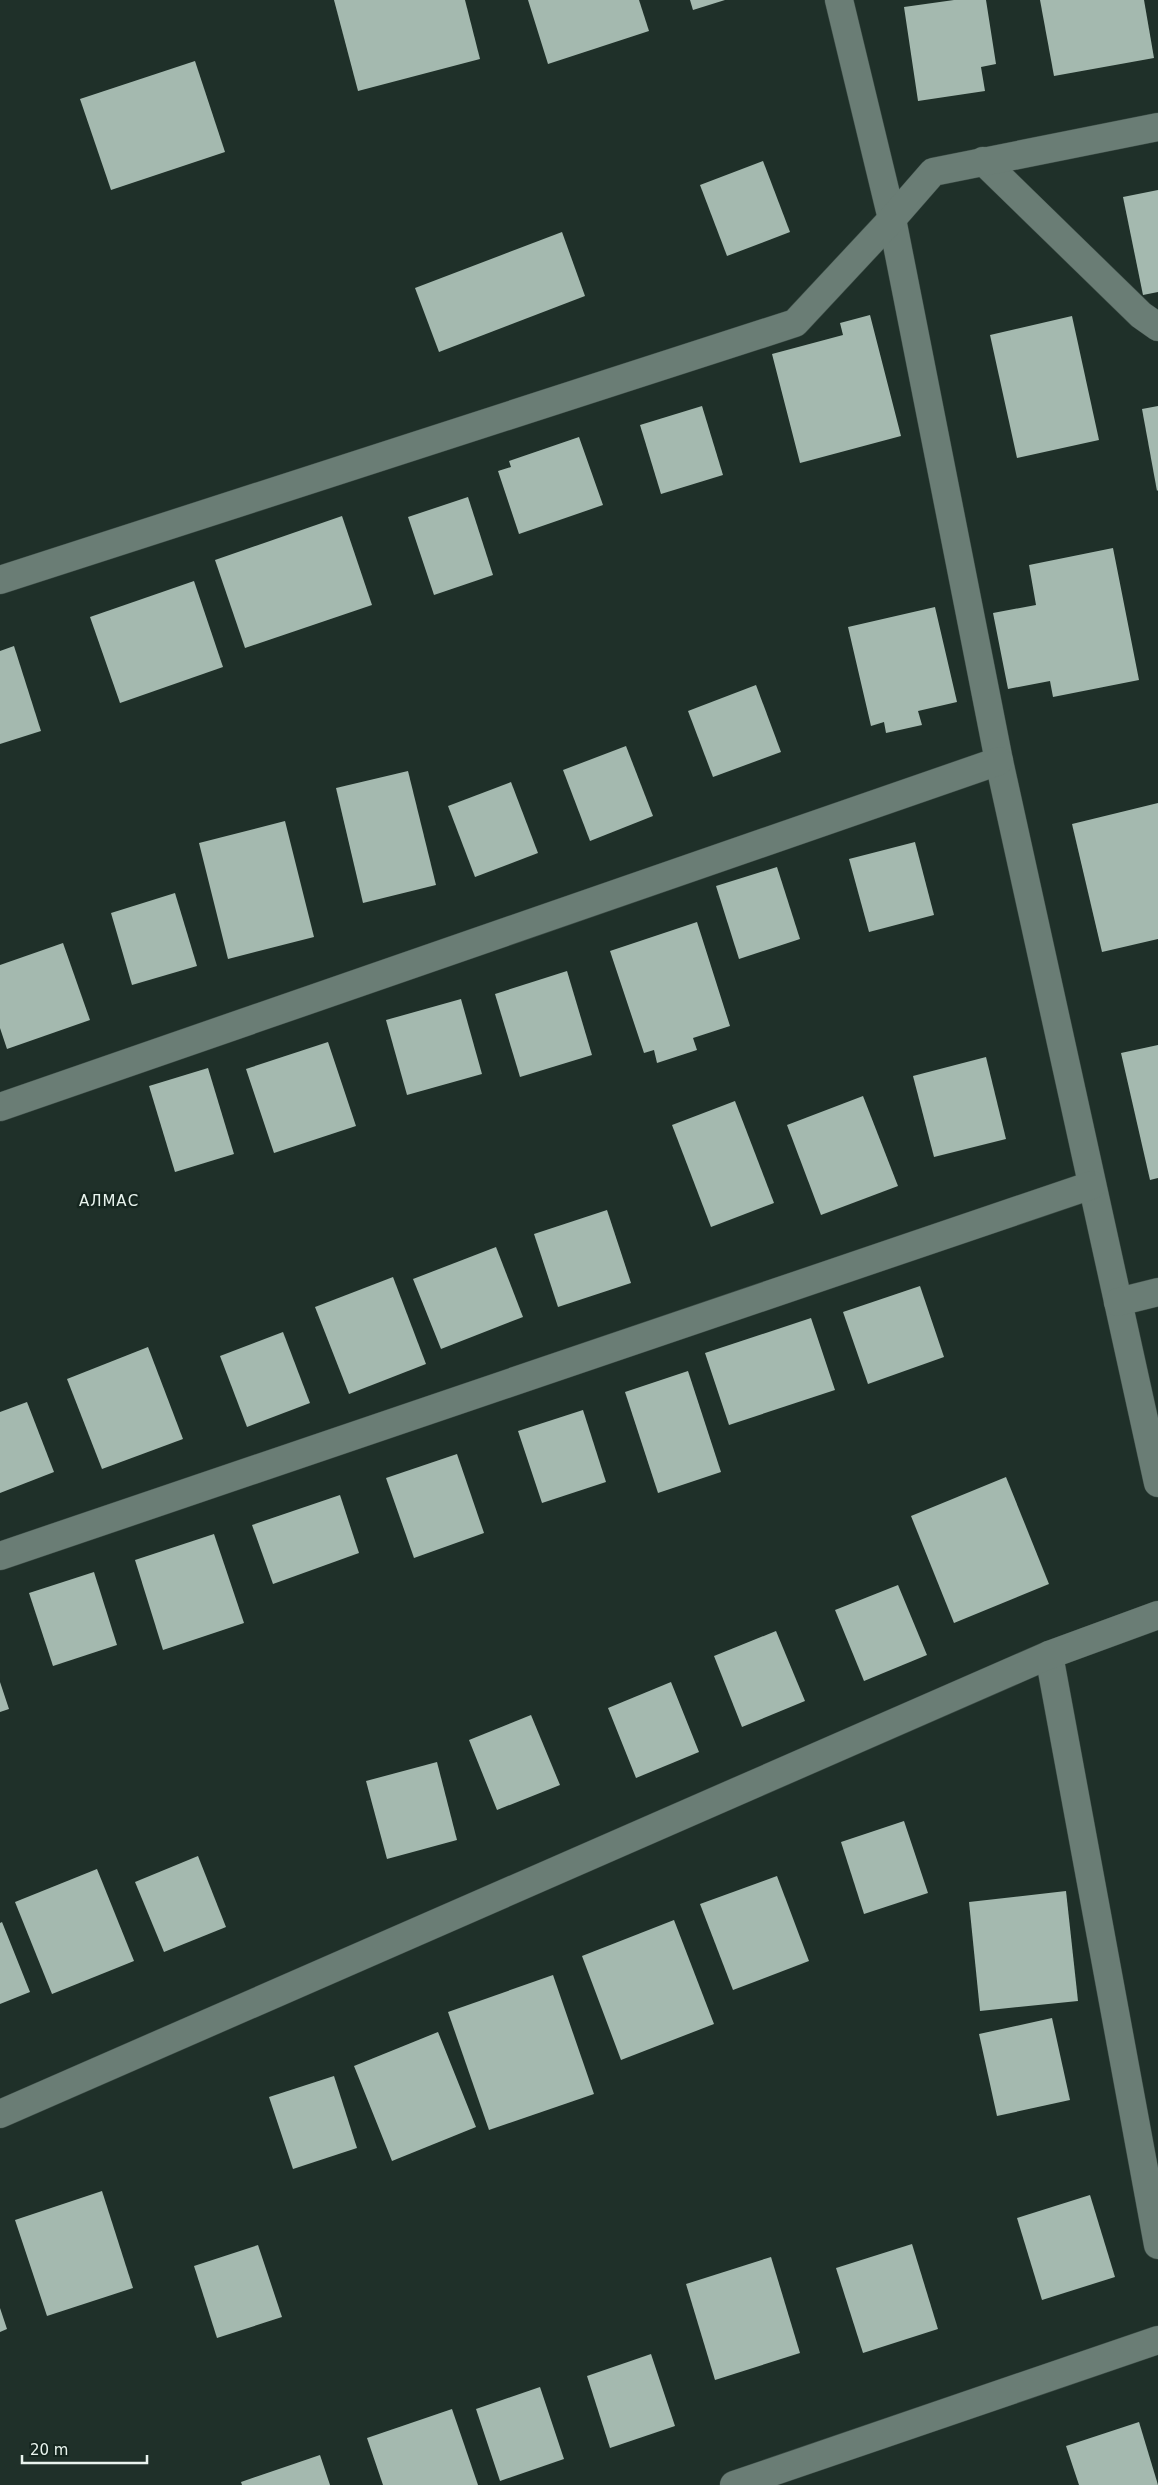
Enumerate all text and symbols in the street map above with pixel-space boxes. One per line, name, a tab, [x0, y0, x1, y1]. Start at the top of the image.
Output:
district label: АЛМАС	[79, 1192, 139, 1210]
scale bar	[22, 2432, 148, 2464]
text: 20 m	[30, 2441, 68, 2459]

